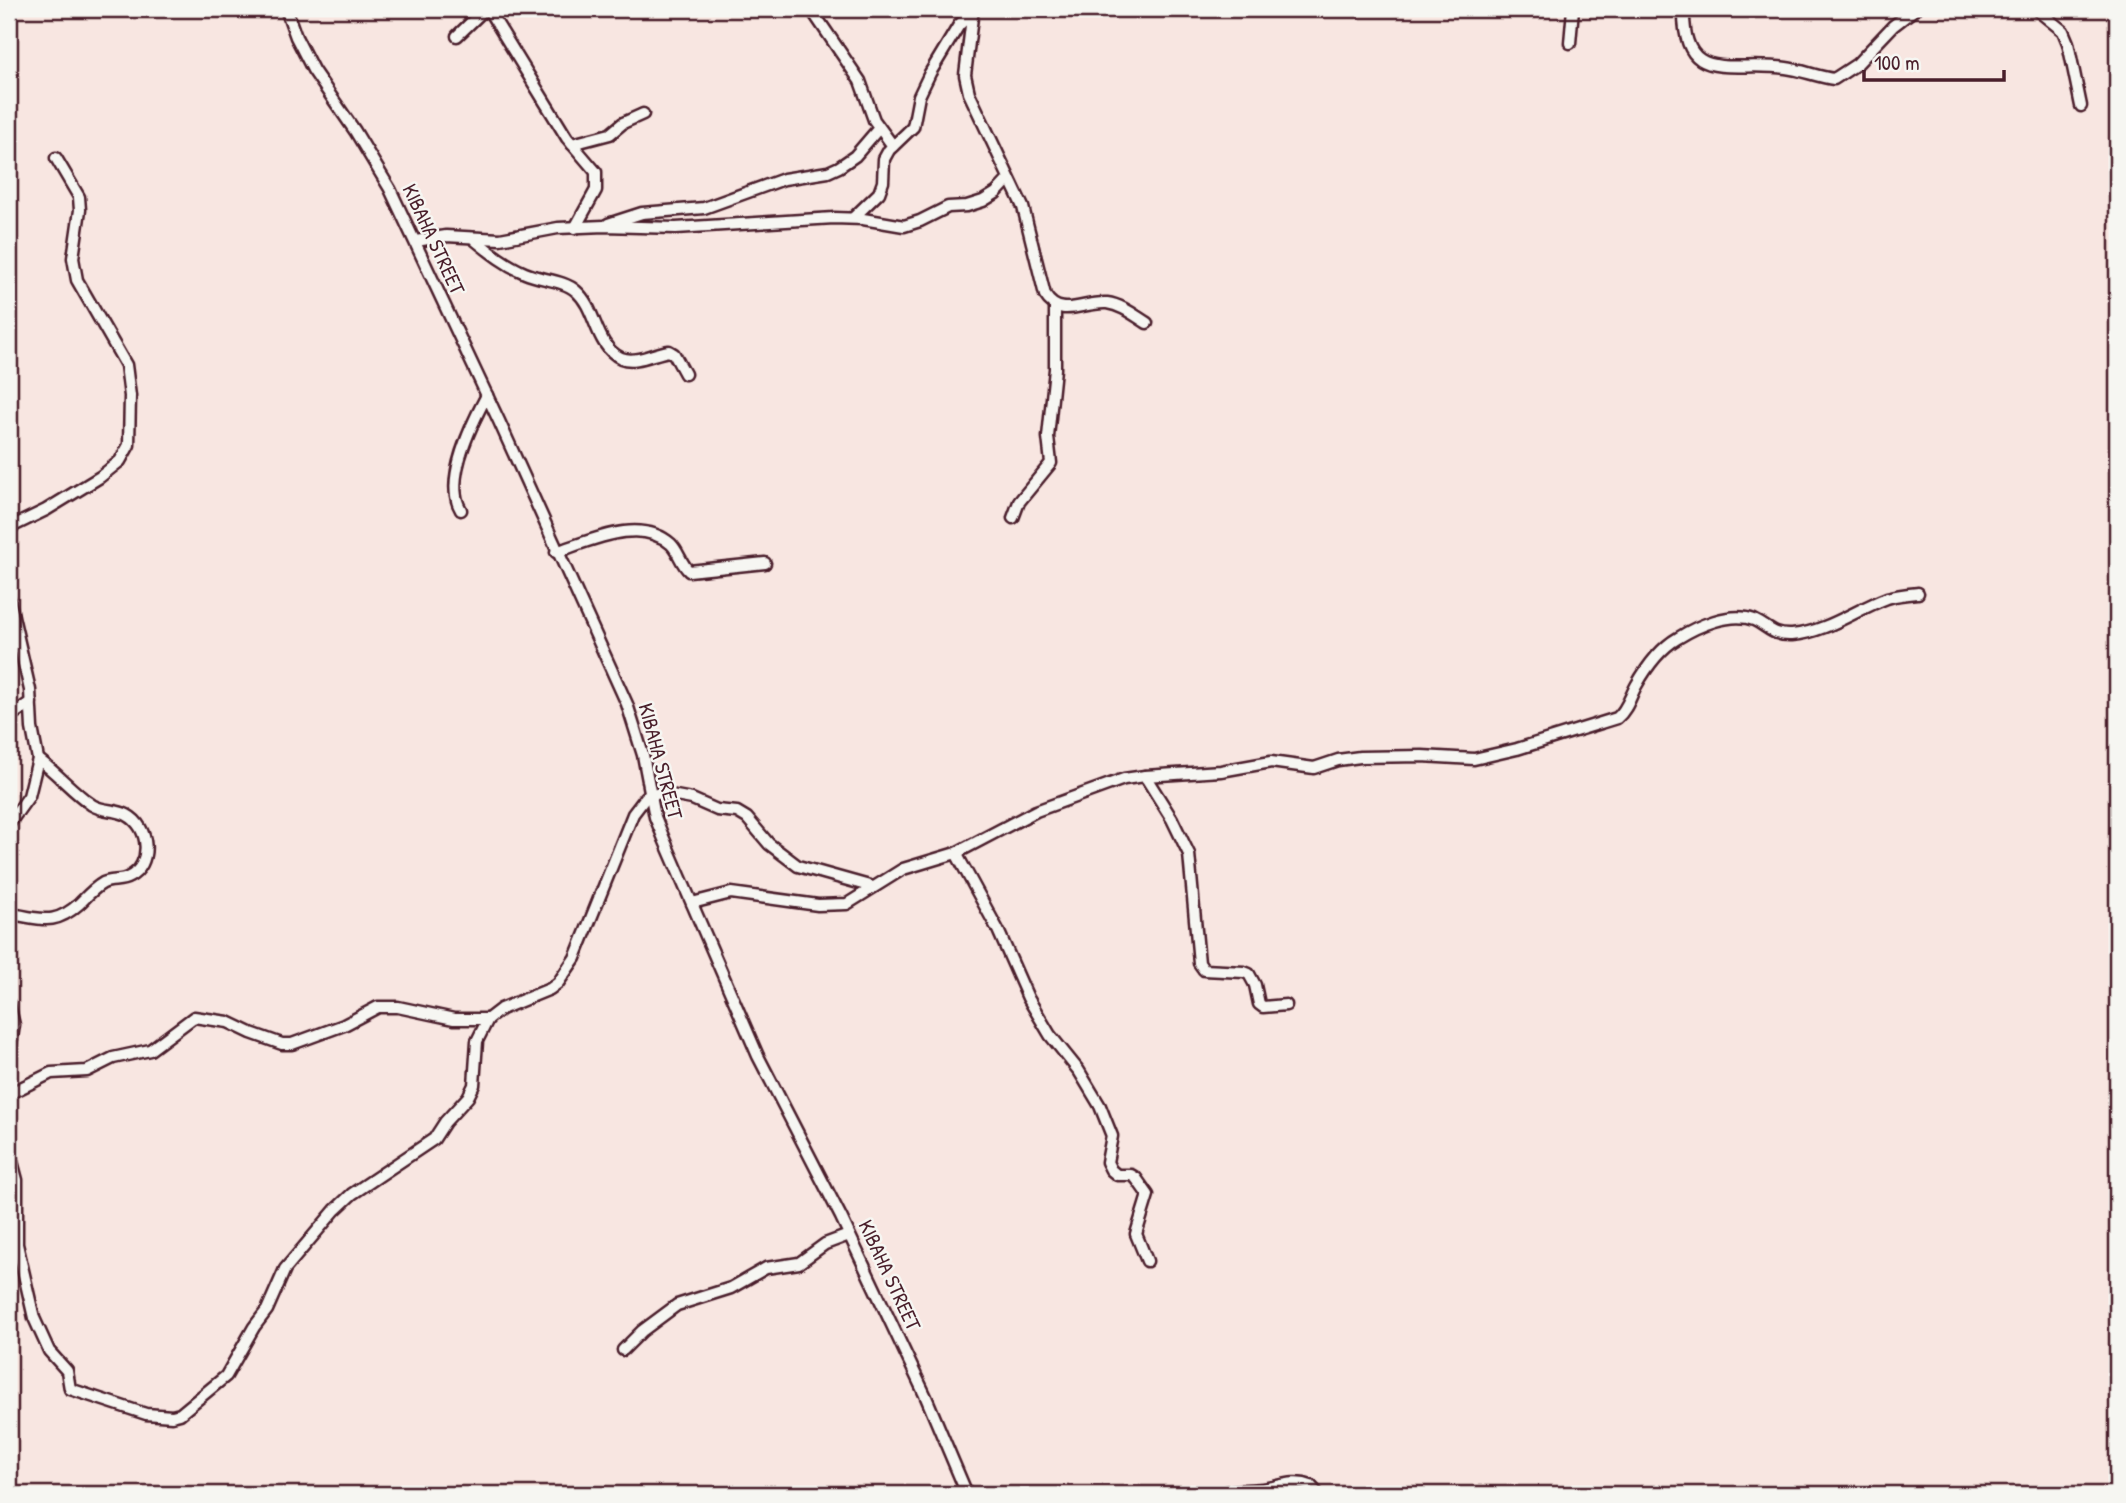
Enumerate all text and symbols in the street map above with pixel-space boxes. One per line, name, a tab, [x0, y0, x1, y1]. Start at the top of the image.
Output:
scale bar	[1864, 38, 2004, 82]
text: 100 m	[1874, 48, 1920, 77]
street label: KIBAHA STREET	[396, 179, 473, 300]
street label: KIBAHA STREET	[632, 700, 691, 823]
street label: KIBAHA STREET	[852, 1215, 929, 1336]

